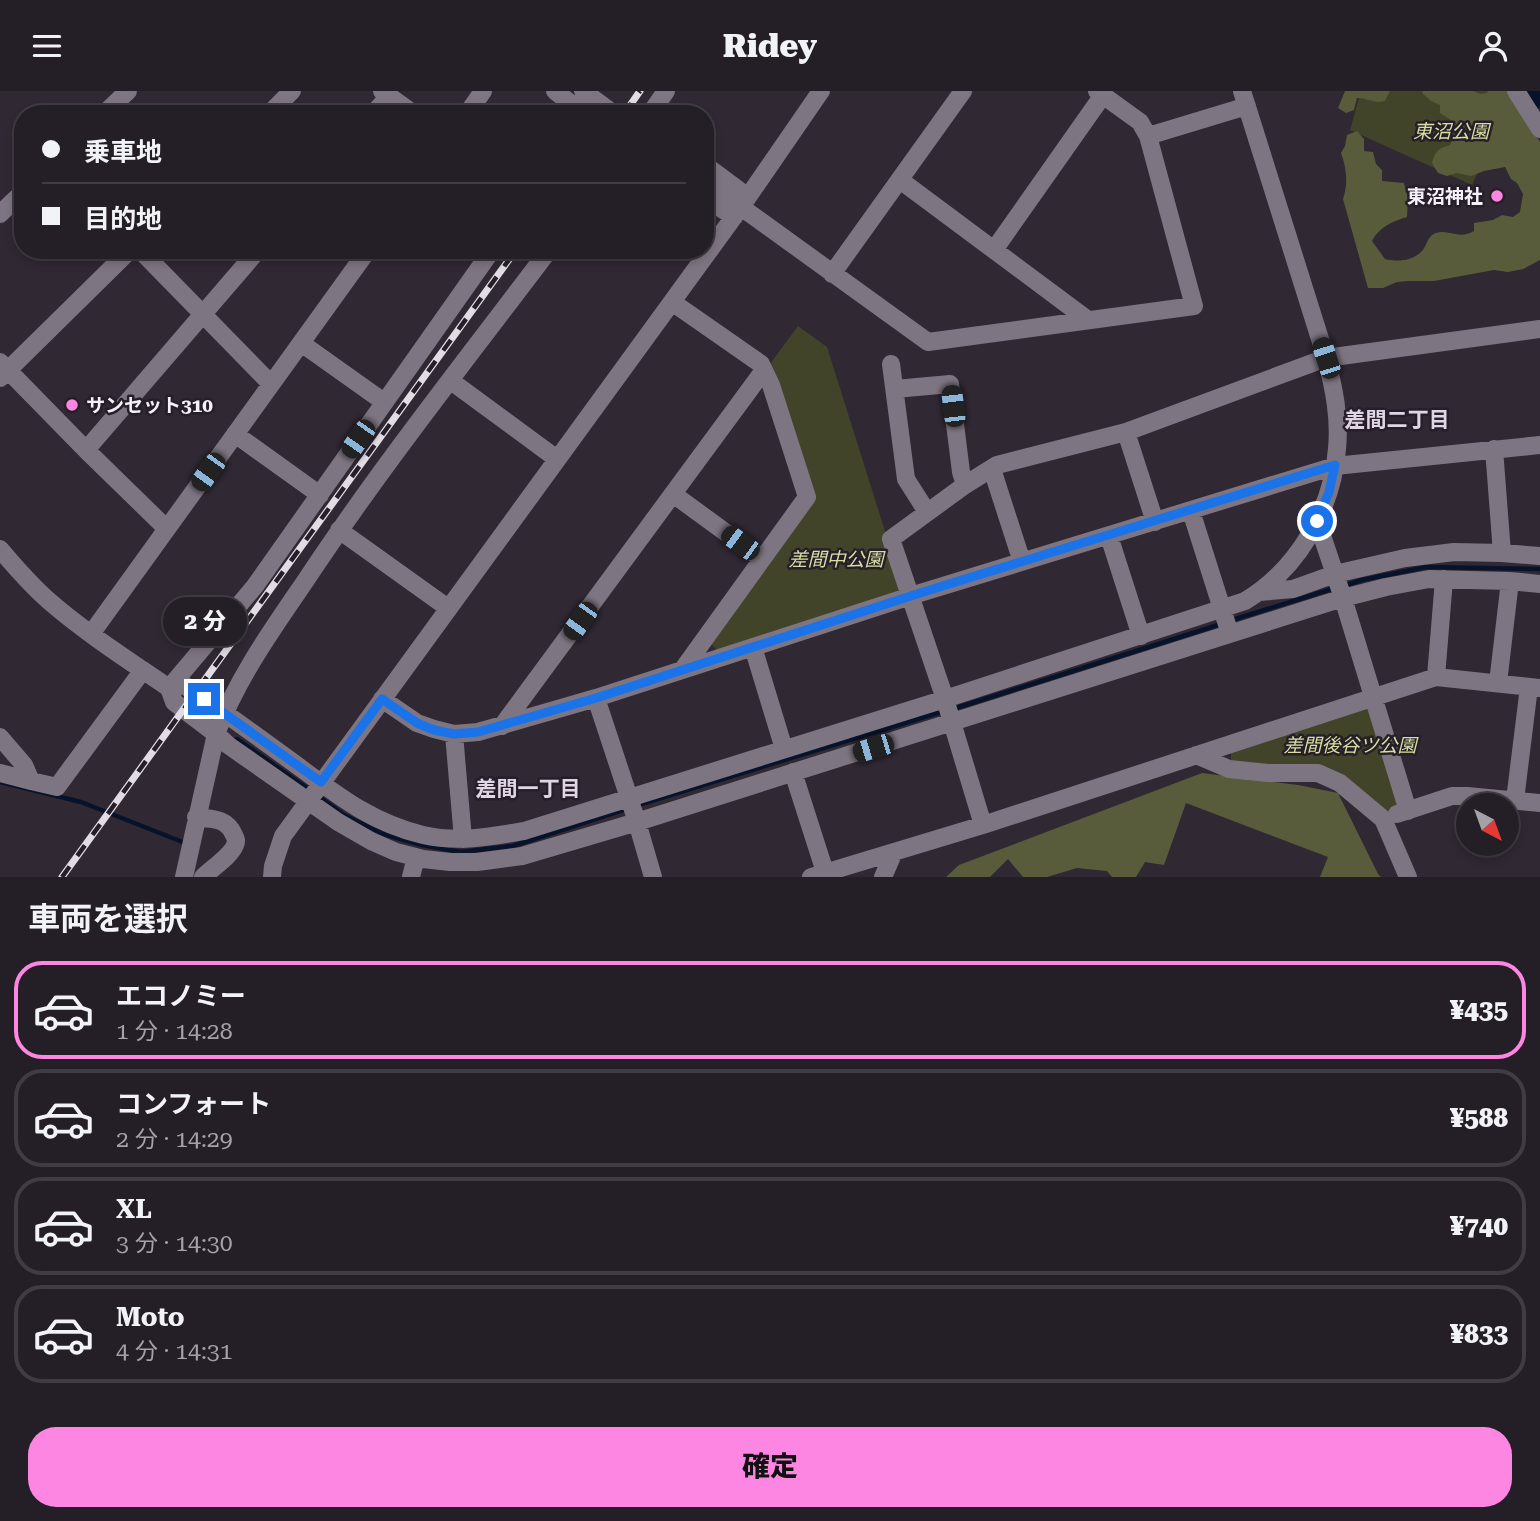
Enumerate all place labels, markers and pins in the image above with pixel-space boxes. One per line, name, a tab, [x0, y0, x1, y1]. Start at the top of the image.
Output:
place label: 東沼神社	[1407, 185, 1483, 208]
marker: 東沼神社	[1489, 188, 1505, 204]
place label: サンセット310	[86, 394, 213, 417]
marker: サンセット310	[64, 397, 80, 413]

